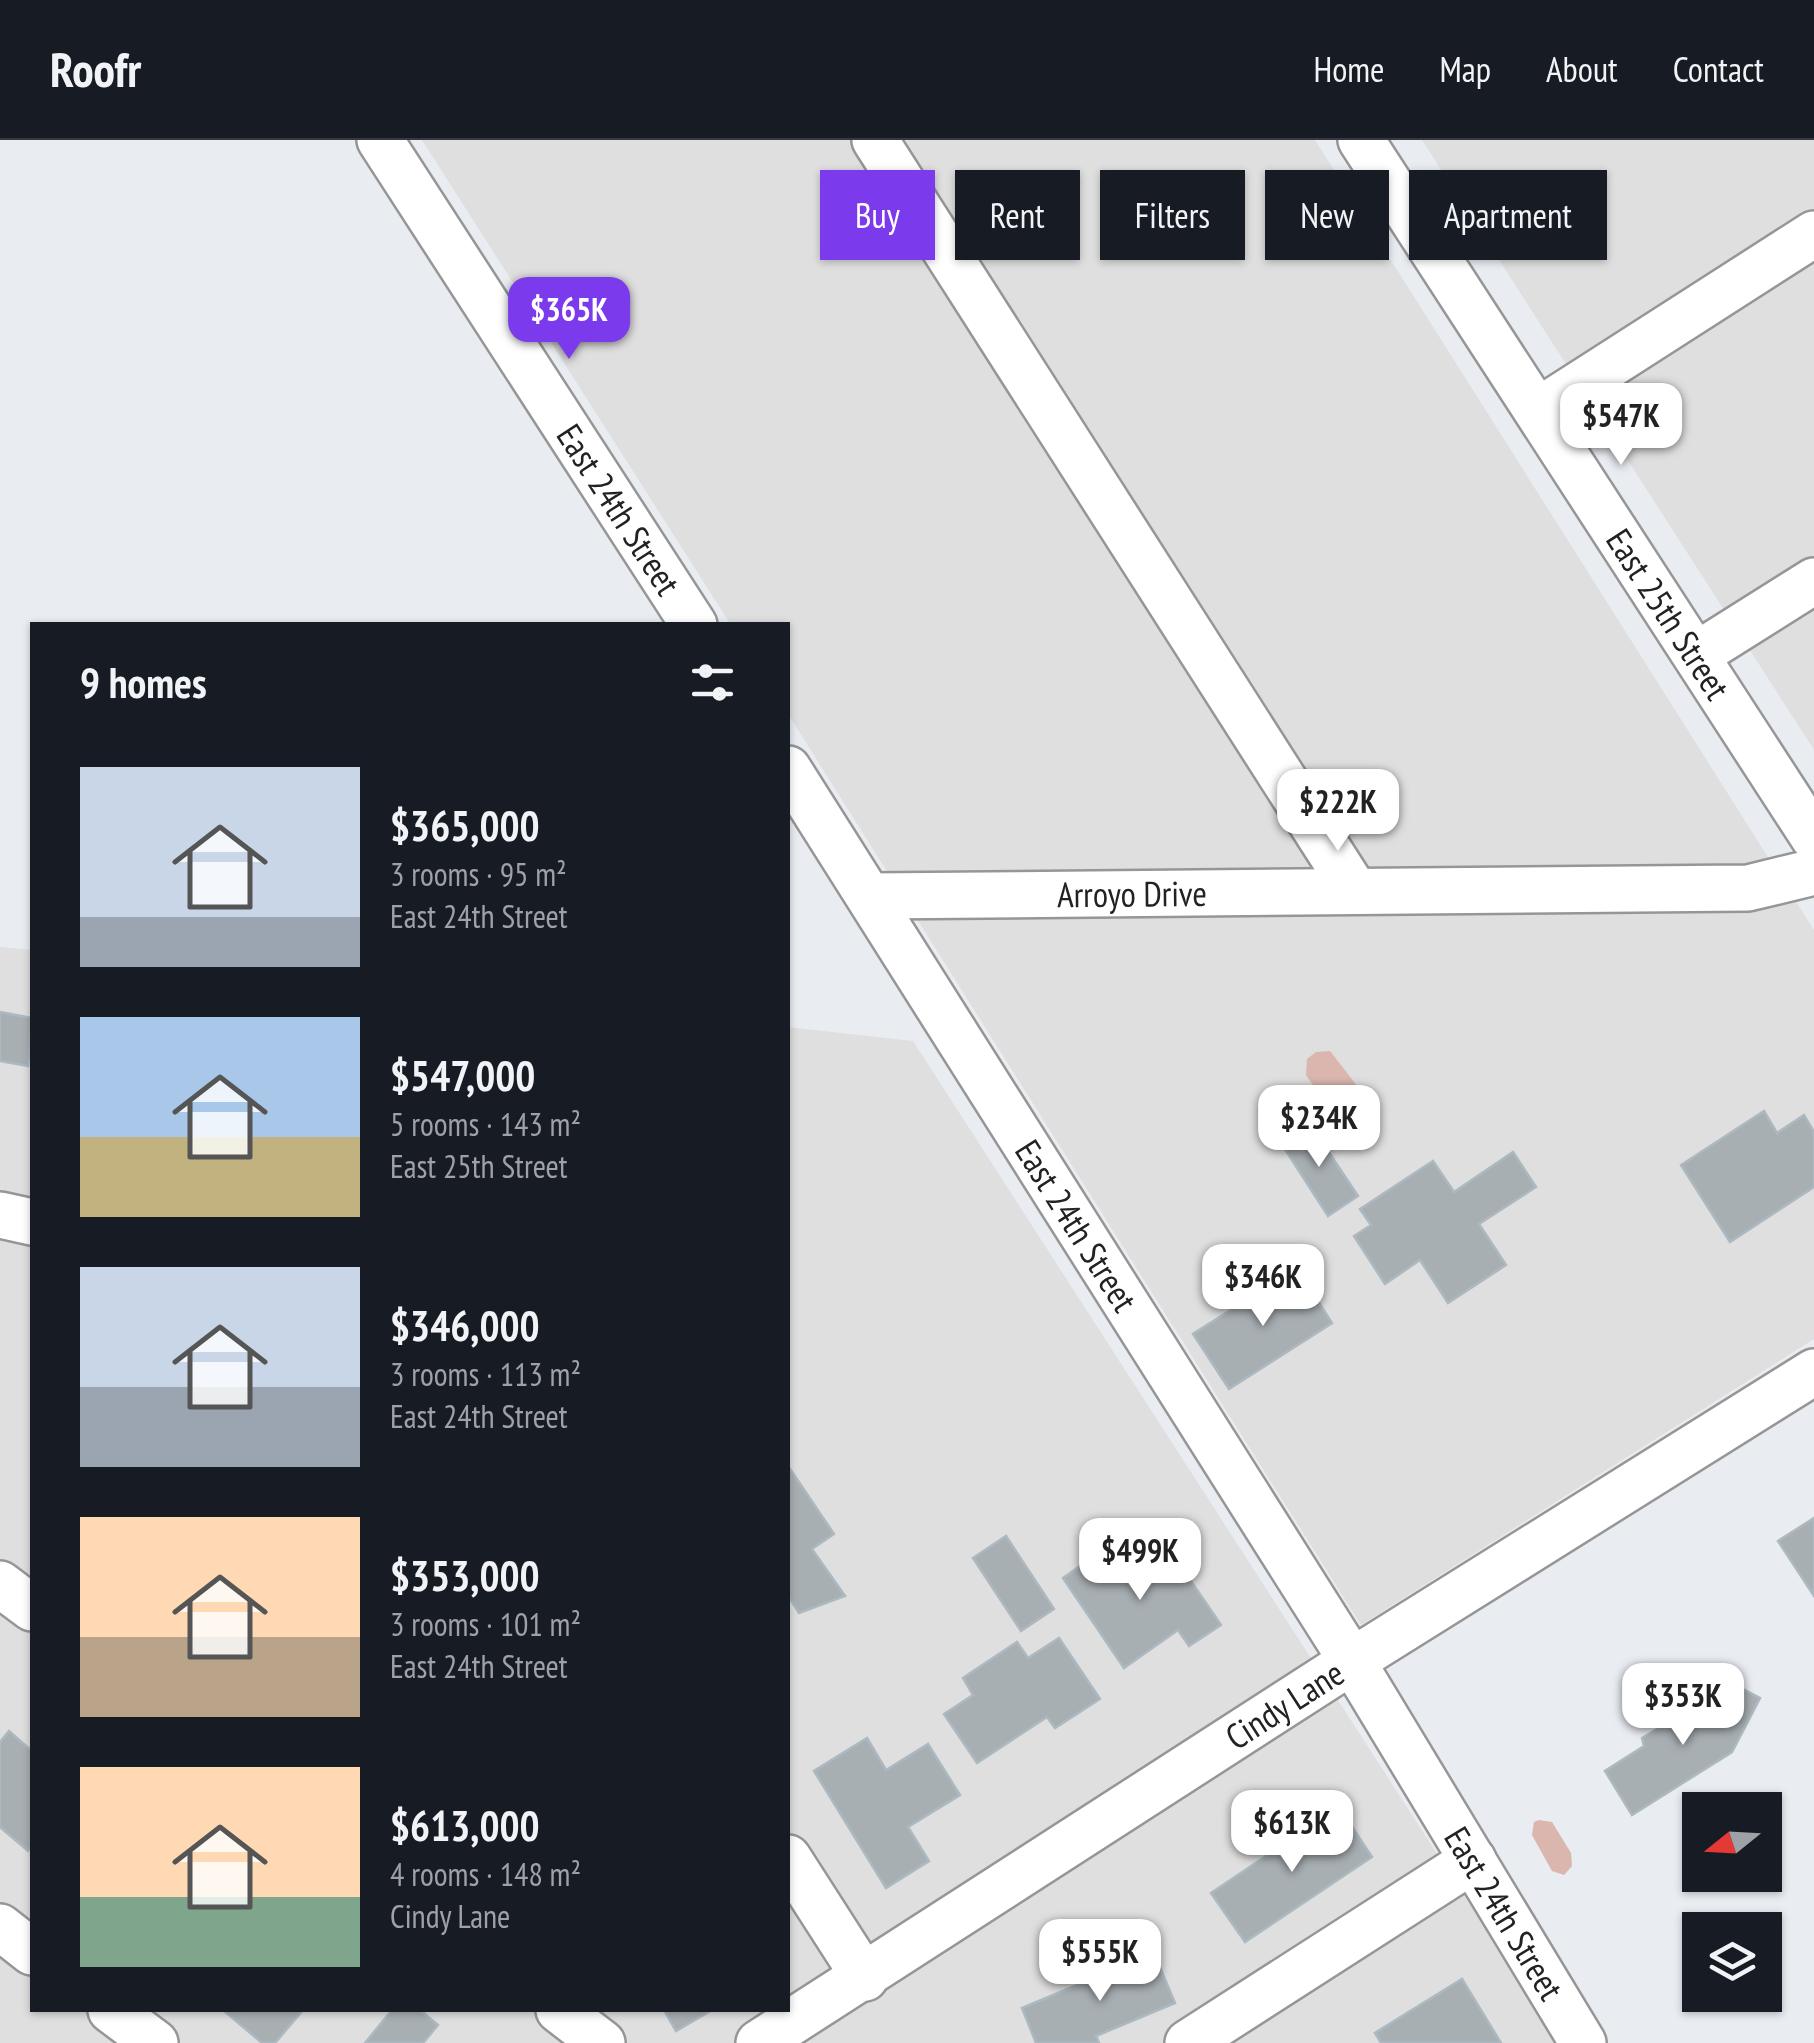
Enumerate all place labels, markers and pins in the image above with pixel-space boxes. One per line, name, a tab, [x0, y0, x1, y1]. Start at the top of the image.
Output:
pin: $365K	[499, 277, 639, 362]
pin: $547K	[1551, 383, 1691, 468]
pin: $222K	[1268, 769, 1408, 854]
pin: $234K	[1249, 1085, 1389, 1170]
pin: $346K	[1193, 1244, 1333, 1329]
pin: $499K	[1070, 1518, 1210, 1603]
pin: $353K	[1613, 1663, 1753, 1748]
pin: $613K	[1222, 1790, 1362, 1875]
pin: $555K	[1030, 1919, 1170, 2004]

